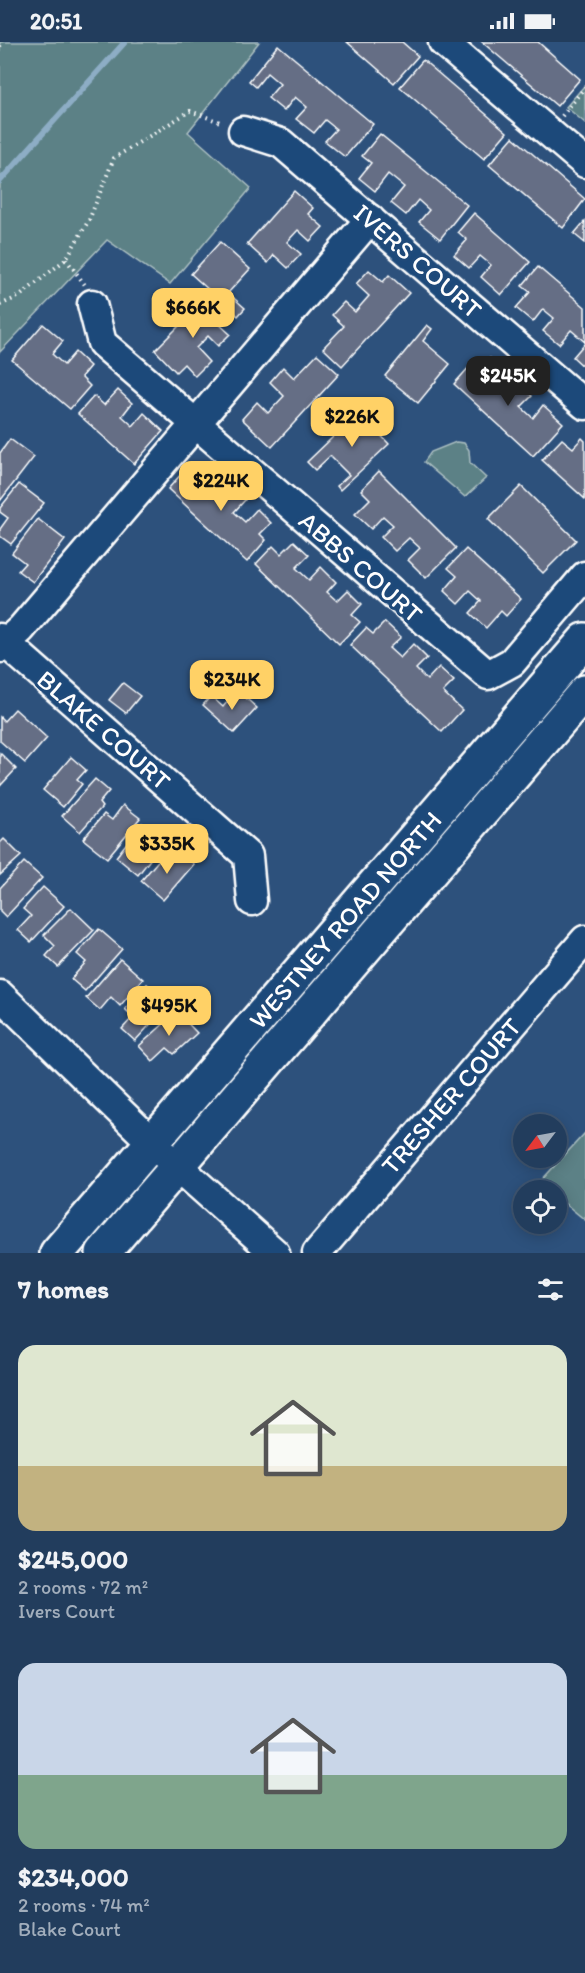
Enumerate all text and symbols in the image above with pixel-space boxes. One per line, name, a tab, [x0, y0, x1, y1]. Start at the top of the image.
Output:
text: 20:51	[30, 8, 82, 35]
street label: IVERS COURT	[347, 197, 489, 326]
pin: $666K	[151, 288, 235, 339]
text: $666K	[166, 295, 220, 319]
pin: $245K	[466, 356, 550, 407]
text: $245K	[480, 363, 536, 387]
pin: $226K	[310, 397, 394, 448]
text: $226K	[325, 404, 379, 428]
pin: $224K	[179, 461, 263, 512]
text: $224K	[193, 468, 249, 492]
street label: ABBS COURT	[292, 504, 430, 630]
pin: $234K	[190, 660, 274, 711]
street label: BLAKE COURT	[30, 663, 178, 797]
text: $234K	[204, 667, 260, 691]
street label: WESTNEY ROAD NORTH	[242, 805, 448, 1035]
pin: $335K	[125, 824, 209, 875]
text: $335K	[139, 831, 195, 855]
pin: $495K	[127, 986, 211, 1037]
text: $495K	[141, 993, 197, 1017]
street label: TRESHER COURT	[374, 1011, 528, 1181]
north arrow	[513, 1114, 567, 1168]
map controls	[513, 1114, 567, 1234]
button: locate	[513, 1180, 567, 1234]
text: 7 homes	[18, 1273, 109, 1305]
icon: filters	[534, 1273, 567, 1306]
icon: home	[239, 1384, 347, 1492]
text: $245,000	[18, 1543, 128, 1575]
text: 2 rooms · 72 m²	[18, 1575, 148, 1599]
text: Ivers Court	[18, 1599, 115, 1623]
icon: home	[239, 1702, 347, 1810]
text: $234,000	[18, 1861, 129, 1893]
text: 2 rooms · 74 m²	[18, 1893, 150, 1917]
text: Blake Court	[18, 1917, 121, 1941]

